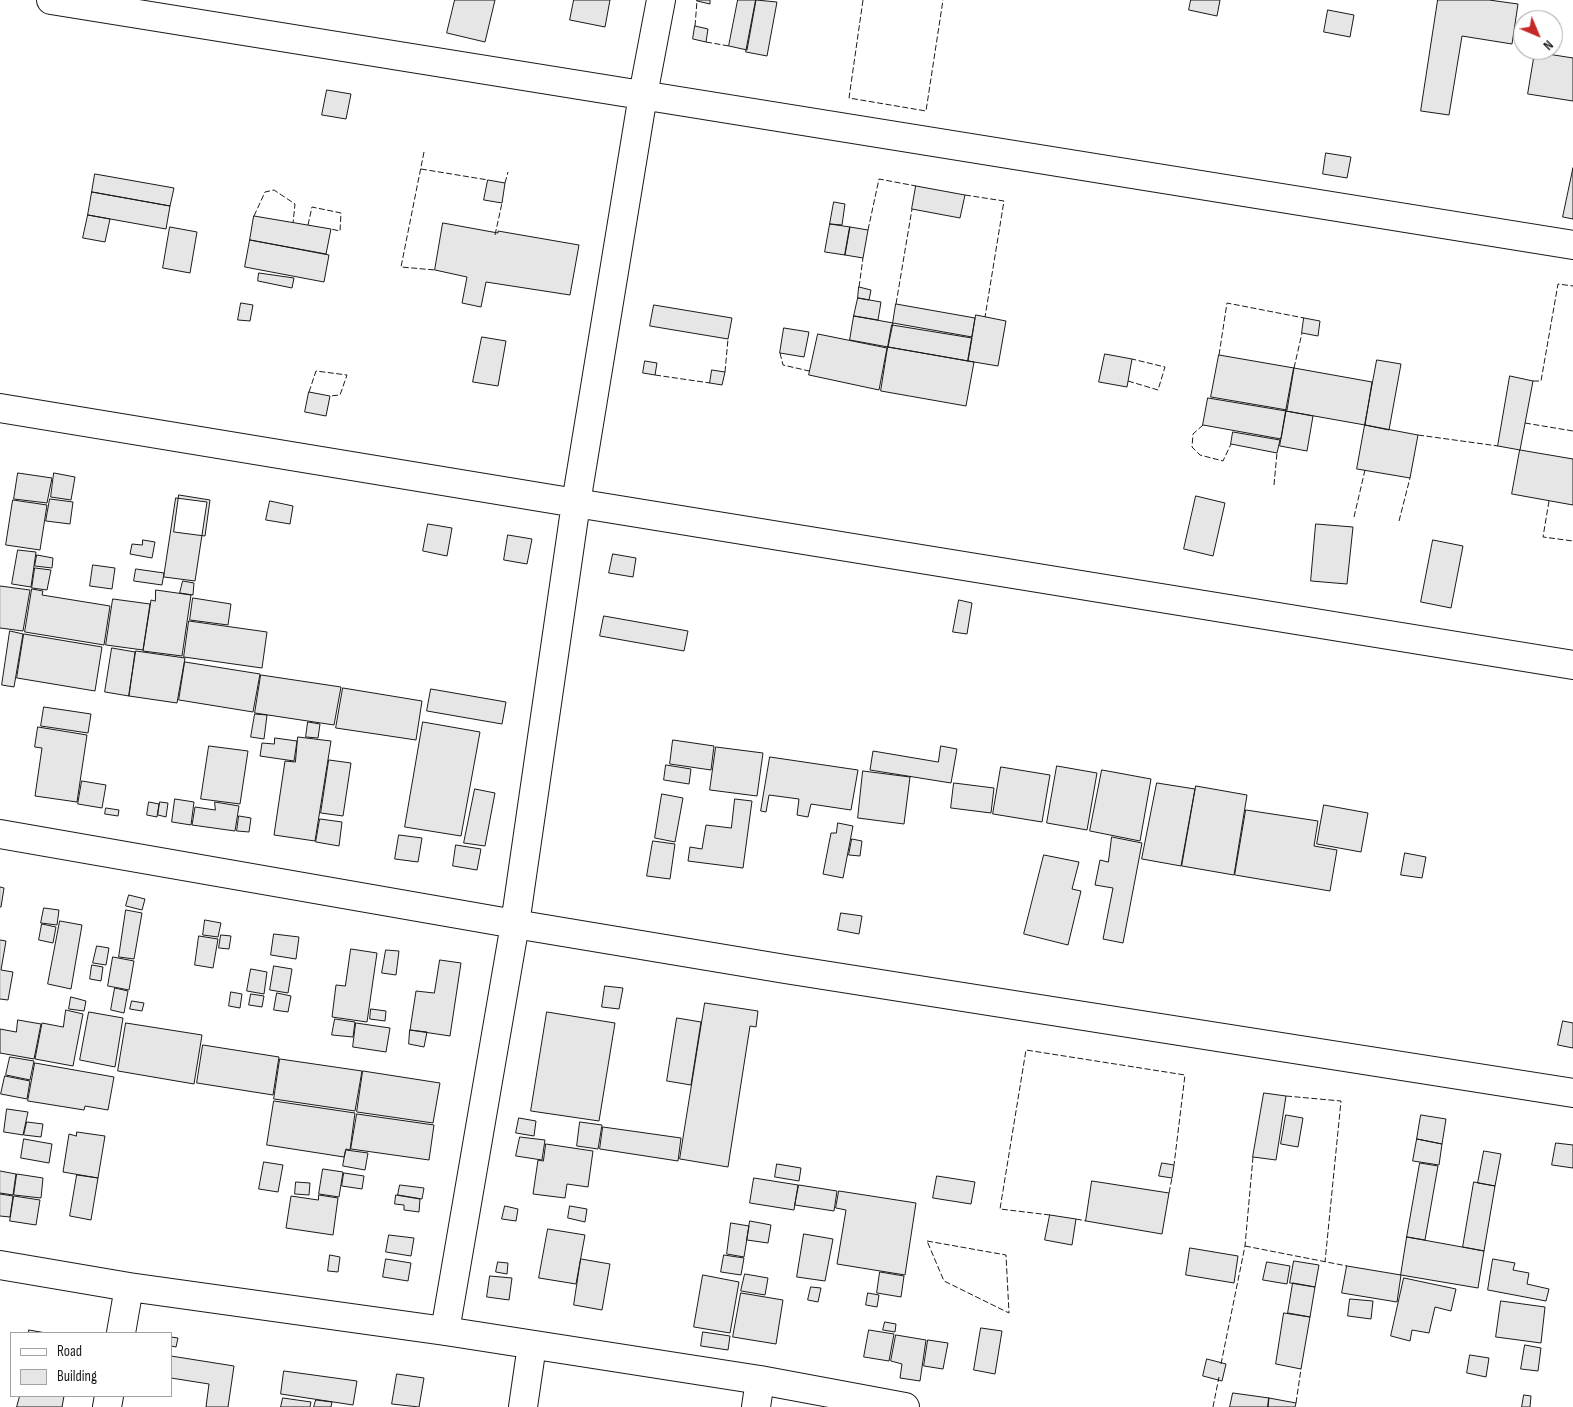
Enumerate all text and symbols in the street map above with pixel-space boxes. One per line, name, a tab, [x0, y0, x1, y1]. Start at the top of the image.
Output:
north arrow	[1513, 10, 1563, 60]
text: N	[1540, 37, 1557, 54]
legend	[10, 1332, 172, 1397]
text: Road	[57, 1342, 82, 1361]
text: Building	[57, 1367, 97, 1386]

